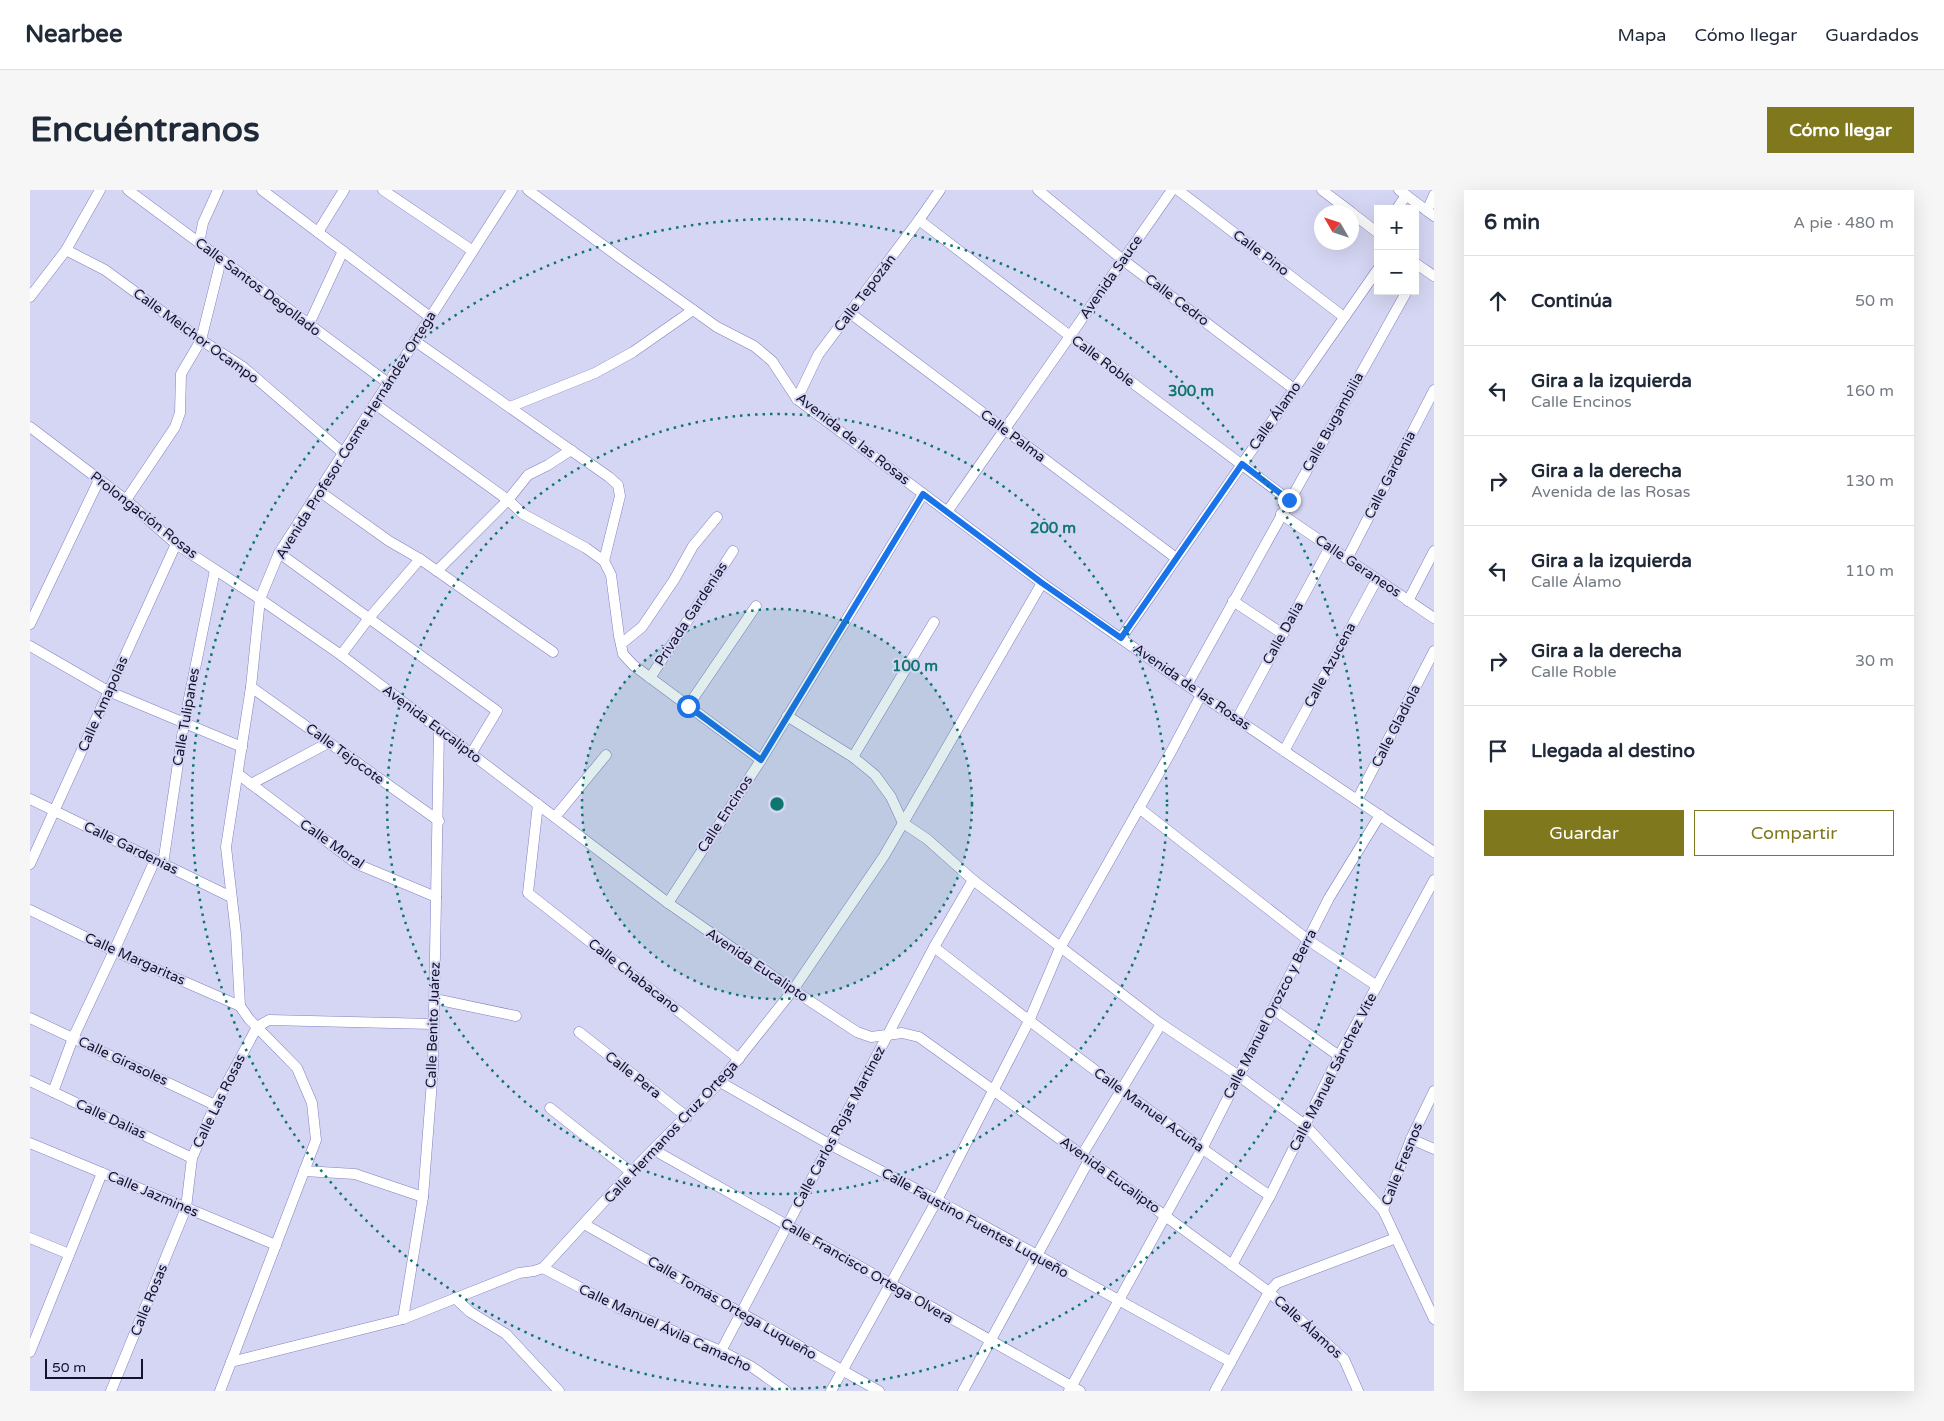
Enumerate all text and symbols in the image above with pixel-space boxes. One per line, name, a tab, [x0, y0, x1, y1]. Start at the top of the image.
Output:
text: Nearbee	[25, 20, 123, 49]
text: Mapa	[1617, 24, 1666, 46]
text: Cómo llegar	[1694, 24, 1797, 46]
text: Guardados	[1825, 24, 1919, 46]
button: Cómo llegar	[1767, 107, 1914, 153]
text: Encuéntranos	[30, 109, 260, 151]
north arrow	[1314, 205, 1359, 250]
map controls	[1374, 205, 1419, 295]
button: +	[1374, 205, 1419, 250]
text: 6 min	[1484, 210, 1540, 235]
text: A pie · 480 m	[1793, 213, 1894, 233]
street label: Calle Pino	[1230, 226, 1292, 280]
street label: Avenida Sauce	[1076, 232, 1146, 322]
street label: Calle Santos Degollado	[192, 234, 324, 340]
button: −	[1374, 250, 1419, 295]
street label: Calle Tepozán	[830, 251, 900, 335]
street label: Calle Cedro	[1142, 270, 1212, 330]
street label: Calle Melchor Ocampo	[130, 285, 262, 387]
icon: ahead	[1484, 287, 1512, 315]
text: Continúa	[1531, 290, 1613, 312]
text: 50 m	[1855, 291, 1894, 311]
street label: Avenida Profesor Cosme Hernández Ortega	[272, 308, 440, 562]
street label: Calle Roble	[1068, 332, 1138, 390]
street label: Calle Bugambilia	[1299, 369, 1367, 475]
text: Gira a la izquierda	[1531, 370, 1692, 392]
icon: left	[1484, 377, 1512, 405]
street label: Calle Álamo	[1245, 379, 1305, 453]
text: 160 m	[1845, 381, 1894, 401]
text: 300 m	[1168, 382, 1214, 400]
street label: Avenida de las Rosas	[793, 389, 913, 489]
text: Calle Encinos	[1531, 392, 1632, 412]
street label: Calle Palma	[977, 406, 1049, 466]
street label: Calle Gardenia	[1361, 428, 1419, 522]
text: Gira a la derecha	[1531, 460, 1682, 482]
icon: right	[1484, 467, 1512, 495]
street label: Prolongación Rosas	[87, 468, 201, 562]
text: 130 m	[1845, 471, 1894, 491]
text: Avenida de las Rosas	[1531, 482, 1690, 502]
route end	[1278, 489, 1301, 512]
text: 200 m	[1030, 519, 1076, 537]
street label: Calle Geraneos	[1312, 531, 1404, 601]
text: Gira a la izquierda	[1531, 550, 1692, 572]
icon: left	[1484, 557, 1512, 585]
street label: Privada Gardenias	[651, 559, 731, 669]
text: 110 m	[1845, 561, 1894, 581]
text: Calle Álamo	[1531, 572, 1622, 592]
street label: Calle Dalia	[1259, 599, 1307, 667]
street label: Calle Azucena	[1300, 620, 1360, 710]
street label: Avenida de las Rosas	[1130, 640, 1254, 734]
text: Gira a la derecha	[1531, 640, 1682, 662]
icon: right	[1484, 647, 1512, 675]
text: 30 m	[1855, 651, 1894, 671]
street label: Calle Amapolas	[74, 653, 132, 754]
text: 100 m	[892, 657, 938, 675]
text: Calle Roble	[1531, 662, 1617, 682]
street label: Calle Tulipanes	[169, 666, 203, 767]
street label: Avenida Eucalipto	[379, 681, 485, 767]
street label: Calle Gladiola	[1368, 682, 1424, 770]
route start	[677, 695, 700, 718]
street label: Calle Tejocote	[302, 720, 388, 788]
icon: arrive	[1484, 737, 1512, 765]
text: Llegada al destino	[1531, 740, 1695, 762]
street label: Calle Encinos	[694, 772, 756, 856]
centre of rings	[768, 795, 786, 813]
button: Guardar	[1484, 810, 1684, 856]
button: Compartir	[1694, 810, 1894, 856]
street label: Calle Moral	[297, 816, 367, 872]
street label: Calle Gardenias	[81, 818, 181, 878]
street label: Avenida Eucalipto	[703, 924, 811, 1006]
street label: Calle Manuel Orozco y Berra	[1220, 926, 1320, 1102]
street label: Calle Margaritas	[82, 929, 188, 989]
street label: Calle Chabacano	[585, 935, 683, 1017]
street label: Calle Benito Juárez	[422, 962, 444, 1088]
street label: Calle Manuel Sánchez Vite	[1286, 990, 1380, 1154]
street label: Calle Girasoles	[76, 1033, 171, 1089]
street label: Calle Carlos Rojas Martínez	[789, 1043, 889, 1211]
street label: Calle Pera	[602, 1048, 664, 1102]
street label: Calle Las Rosas	[189, 1051, 249, 1151]
street label: Calle Hermanos Cruz Ortega	[600, 1057, 742, 1207]
street label: Calle Manuel Acuña	[1091, 1064, 1207, 1156]
street label: Calle Dalias	[73, 1095, 149, 1143]
street label: Calle Fresnos	[1378, 1120, 1426, 1208]
street label: Avenida Eucalipto	[1057, 1133, 1163, 1217]
street label: Calle Faustino Fuentes Luqueño	[878, 1164, 1072, 1282]
street label: Calle Jazmines	[105, 1167, 201, 1221]
street label: Calle Francisco Ortega Olvera	[778, 1214, 956, 1328]
street label: Calle Tomás Ortega Luqueño	[644, 1253, 820, 1363]
street label: Calle Rosas	[127, 1261, 171, 1338]
street label: Calle Manuel Ávila Camacho	[576, 1281, 754, 1375]
street label: Calle Álamos	[1270, 1292, 1346, 1362]
scale bar	[45, 1356, 142, 1379]
text: 50 m	[52, 1359, 86, 1376]

